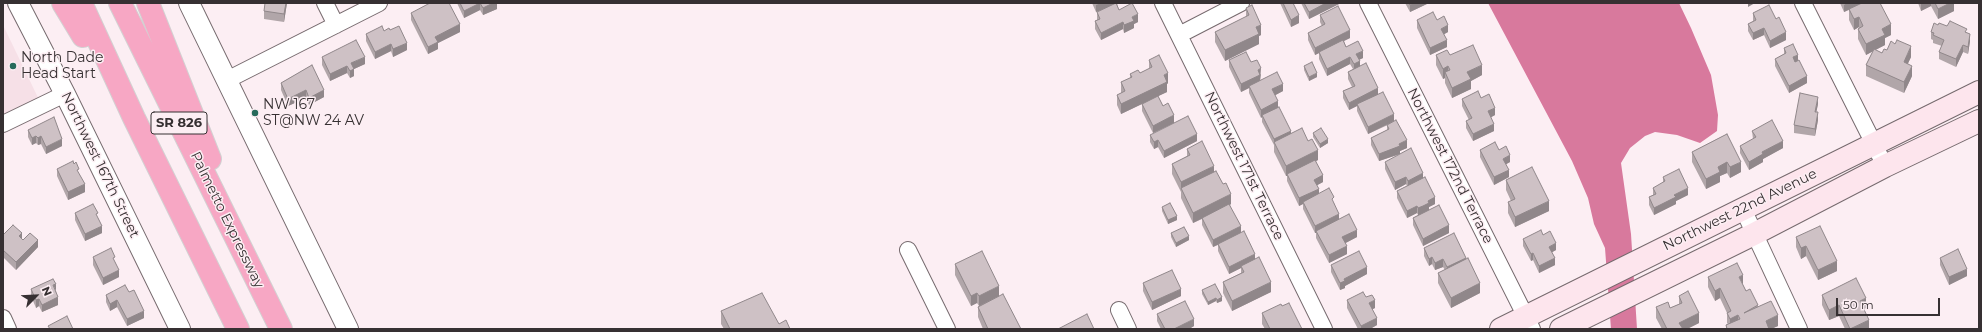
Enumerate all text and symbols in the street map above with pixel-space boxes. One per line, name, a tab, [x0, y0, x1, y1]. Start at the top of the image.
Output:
place label: North Dade Head Start	[21, 50, 104, 82]
marker: North Dade Head Start	[8, 61, 18, 71]
street label: Northwest 172nd Terrace	[1403, 85, 1497, 247]
street label: Northwest 167th Street	[57, 89, 143, 241]
street label: Northwest 171st Terrace	[1201, 89, 1287, 243]
place label: NW 167 ST@NW 24 AV	[263, 97, 364, 130]
marker: NW 167 ST@NW 24 AV	[250, 108, 260, 118]
road number: SR 826	[151, 112, 207, 134]
street label: Palmetto Expressway	[187, 149, 267, 291]
street label: Northwest 22nd Avenue	[1660, 165, 1820, 255]
north arrow	[16, 276, 56, 316]
text: N	[39, 284, 55, 298]
scale bar	[1838, 290, 1942, 316]
text: 50 m	[1843, 297, 1874, 312]

